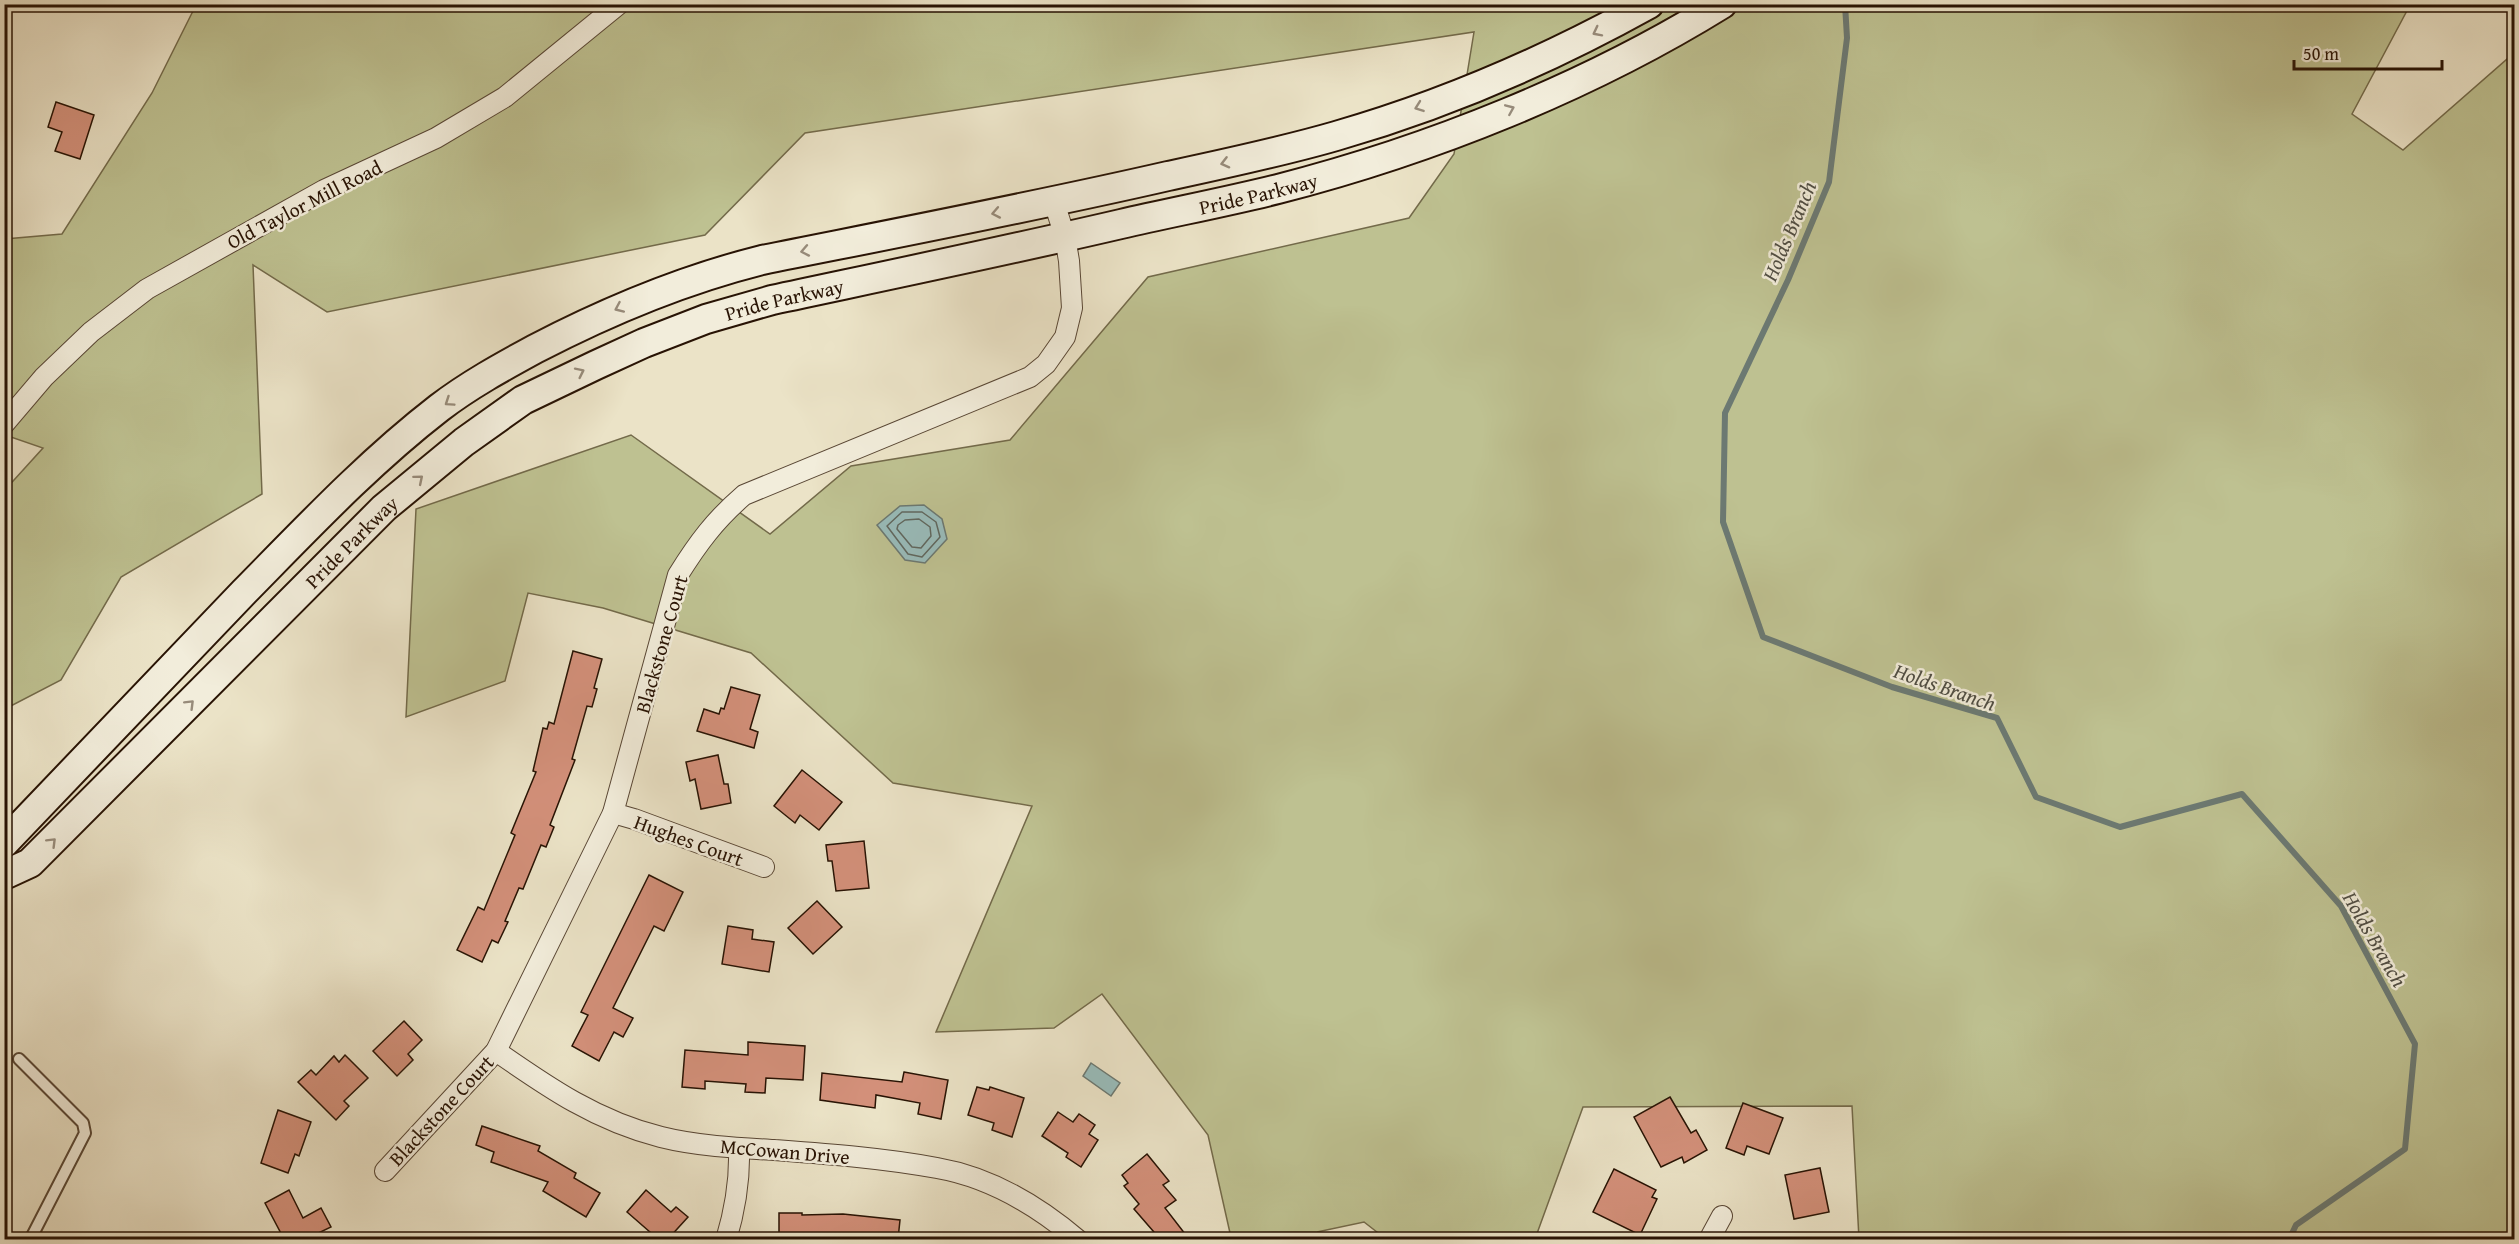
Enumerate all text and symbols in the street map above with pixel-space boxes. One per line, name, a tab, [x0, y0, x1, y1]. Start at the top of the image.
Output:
one-way arrow	[1593, 25, 1604, 37]
scale bar	[2294, 33, 2442, 71]
text: 50 m	[2303, 40, 2339, 67]
one-way arrow	[1415, 100, 1425, 113]
one-way arrow	[1504, 105, 1515, 117]
street label: Old Taylor Mill Road	[221, 152, 387, 256]
one-way arrow	[1221, 155, 1231, 168]
street label: Pride Parkway	[1196, 165, 1321, 221]
water label: Holds Branch	[1754, 176, 1824, 287]
one-way arrow	[992, 206, 1002, 219]
one-way arrow	[800, 244, 810, 257]
street label: Pride Parkway	[721, 271, 846, 327]
one-way arrow	[614, 301, 625, 313]
one-way arrow	[574, 368, 585, 380]
one-way arrow	[444, 395, 455, 406]
one-way arrow	[412, 476, 423, 487]
street label: Pride Parkway	[298, 488, 404, 594]
street label: Blackstone Court	[627, 571, 695, 717]
water label: Holds Branch	[1889, 655, 2000, 719]
one-way arrow	[182, 701, 193, 712]
street label: Hughes Court	[630, 807, 748, 873]
one-way arrow	[45, 838, 55, 849]
water label: Holds Branch	[2335, 885, 2415, 993]
street label: Blackstone Court	[382, 1048, 500, 1172]
street label: McCowan Drive	[719, 1131, 851, 1171]

